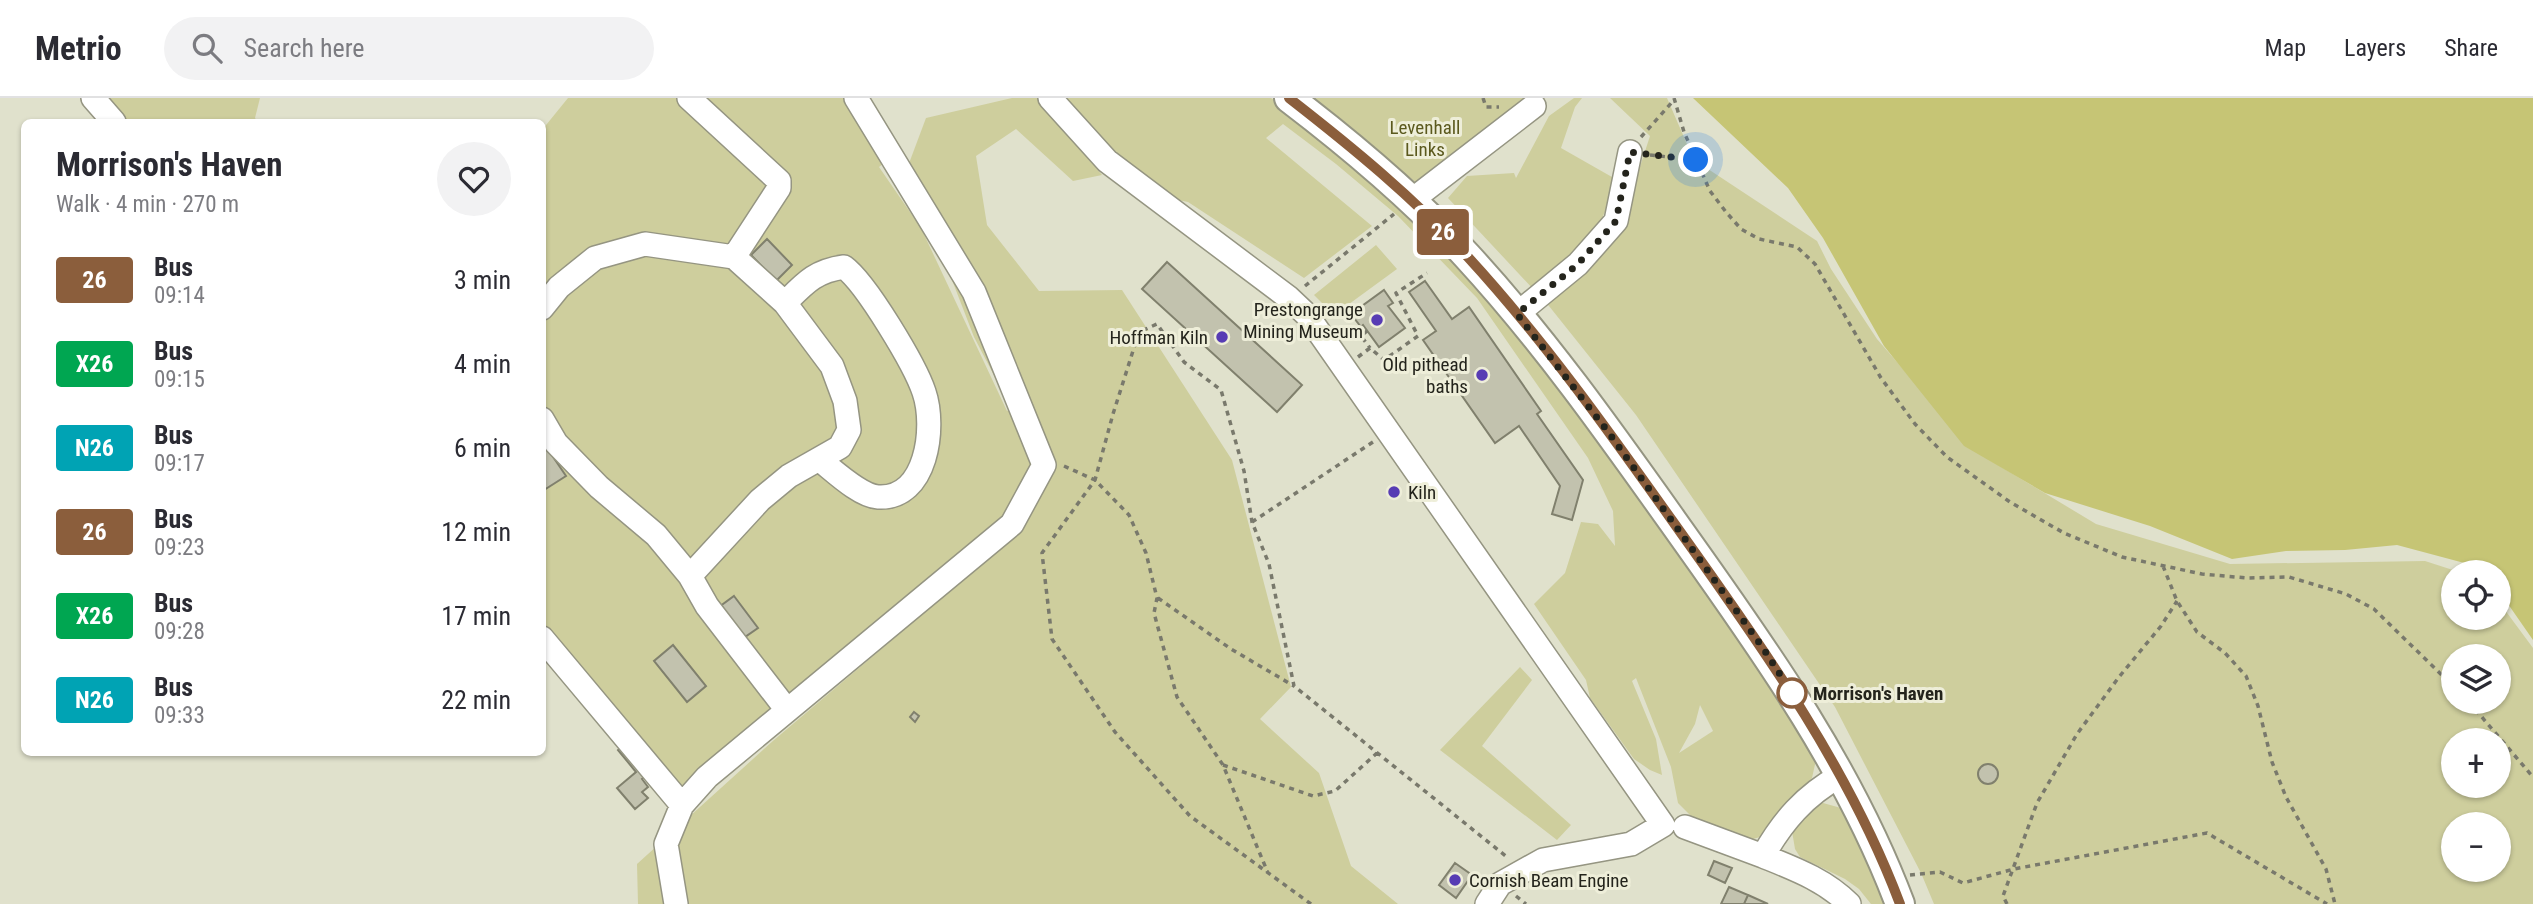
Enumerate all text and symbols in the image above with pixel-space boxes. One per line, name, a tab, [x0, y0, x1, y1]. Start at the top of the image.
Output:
search box	[164, 17, 654, 80]
text: Metrio	[35, 29, 122, 68]
icon: search	[188, 29, 226, 67]
text: Search here	[244, 33, 365, 63]
text: Map	[2265, 34, 2306, 62]
text: Layers	[2344, 34, 2406, 62]
text: Share	[2444, 34, 2498, 62]
park label: Levenhall Links	[1390, 116, 1460, 161]
button: heart	[437, 142, 511, 216]
your location	[1678, 142, 1713, 177]
text: Morrison's Haven	[56, 145, 283, 184]
text: Walk · 4 min · 270 m	[56, 191, 239, 218]
line badge: 26	[1412, 209, 1474, 255]
text: 26	[1431, 218, 1455, 246]
text: Bus	[154, 252, 193, 282]
text: 3 min	[454, 265, 511, 295]
text: 26	[82, 266, 107, 294]
text: 09:14	[154, 282, 205, 309]
place label: Prestongrange Mining Museum	[1243, 298, 1363, 343]
marker: Prestongrange Mining Museum	[1369, 312, 1385, 328]
place label: Hoffman Kiln	[1109, 326, 1208, 349]
marker: Hoffman Kiln	[1214, 329, 1230, 345]
text: Bus	[154, 336, 193, 366]
text: 4 min	[454, 349, 511, 379]
text: X26	[76, 350, 113, 378]
place label: Old pithead baths	[1382, 353, 1468, 398]
text: 09:15	[154, 366, 205, 393]
marker: Old pithead baths	[1474, 367, 1490, 383]
text: Bus	[154, 420, 193, 450]
text: 6 min	[454, 433, 511, 463]
text: N26	[75, 434, 114, 462]
text: 09:17	[154, 450, 205, 477]
place label: Kiln	[1408, 481, 1436, 504]
marker: Kiln	[1386, 484, 1402, 500]
text: Bus	[154, 504, 193, 534]
text: 12 min	[441, 517, 511, 547]
text: 26	[82, 518, 107, 546]
text: 09:23	[154, 534, 205, 561]
map controls	[2441, 560, 2511, 882]
button: locate	[2441, 560, 2511, 630]
text: Bus	[154, 588, 193, 618]
text: 17 min	[441, 601, 511, 631]
text: X26	[76, 602, 113, 630]
text: 09:28	[154, 618, 205, 645]
button: layers	[2441, 644, 2511, 714]
text: Bus	[154, 672, 193, 702]
marker: Morrison's Haven	[1777, 678, 1807, 708]
place label: Morrison's Haven	[1813, 682, 1943, 705]
text: 22 min	[441, 685, 511, 715]
text: N26	[75, 686, 114, 714]
text: 09:33	[154, 702, 205, 729]
button: +	[2441, 728, 2511, 798]
button: −	[2441, 812, 2511, 882]
place label: Cornish Beam Engine	[1469, 869, 1628, 892]
marker: Cornish Beam Engine	[1447, 872, 1463, 888]

